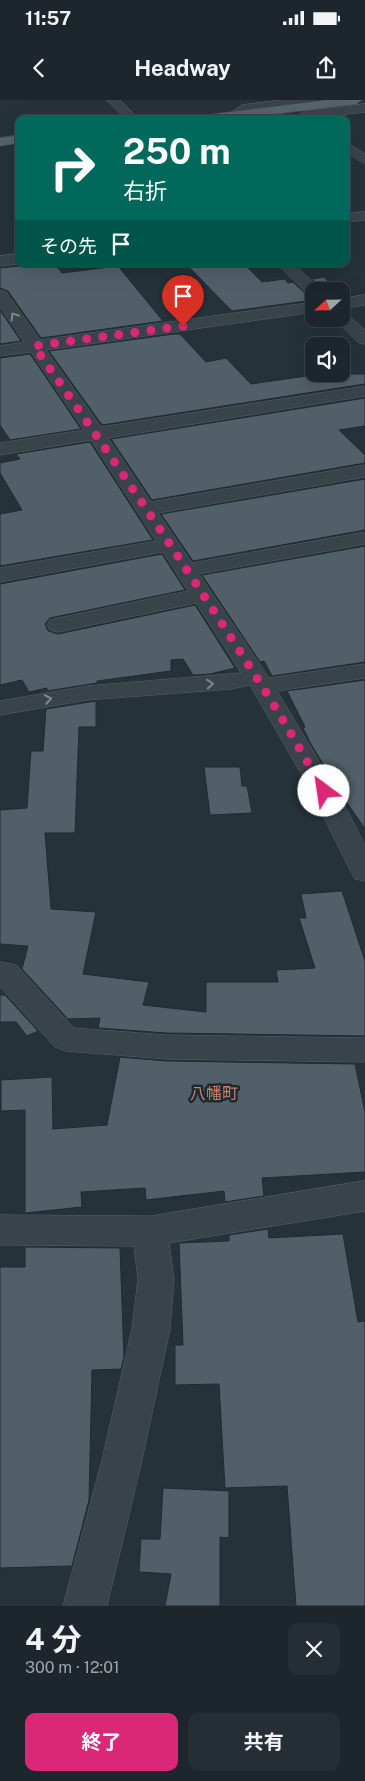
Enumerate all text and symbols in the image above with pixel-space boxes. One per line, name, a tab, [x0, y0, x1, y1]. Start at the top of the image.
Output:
text: 11:57	[25, 7, 71, 29]
icon: back	[25, 54, 53, 82]
icon: share	[312, 54, 340, 82]
text: Headway	[134, 55, 231, 81]
text: 250 m	[123, 131, 231, 172]
icon: right	[40, 135, 105, 200]
text: 右折	[123, 178, 167, 204]
icon: arrive	[107, 230, 135, 258]
text: その先	[40, 235, 97, 257]
pin	[162, 275, 204, 326]
icon: arrive	[169, 282, 197, 310]
north arrow	[305, 282, 350, 328]
map controls	[305, 282, 350, 382]
one-way arrow	[11, 312, 20, 322]
button: sound	[305, 337, 350, 382]
one-way arrow	[206, 678, 214, 689]
one-way arrow	[44, 695, 52, 705]
position arrow	[297, 764, 349, 816]
district label: 八幡町	[190, 1084, 238, 1103]
text: 4 分	[25, 1621, 81, 1657]
button: close	[288, 1623, 340, 1675]
text: 300 m · 12:01	[25, 1658, 119, 1677]
button: 終了	[25, 1713, 178, 1771]
button: 共有	[188, 1713, 340, 1771]

